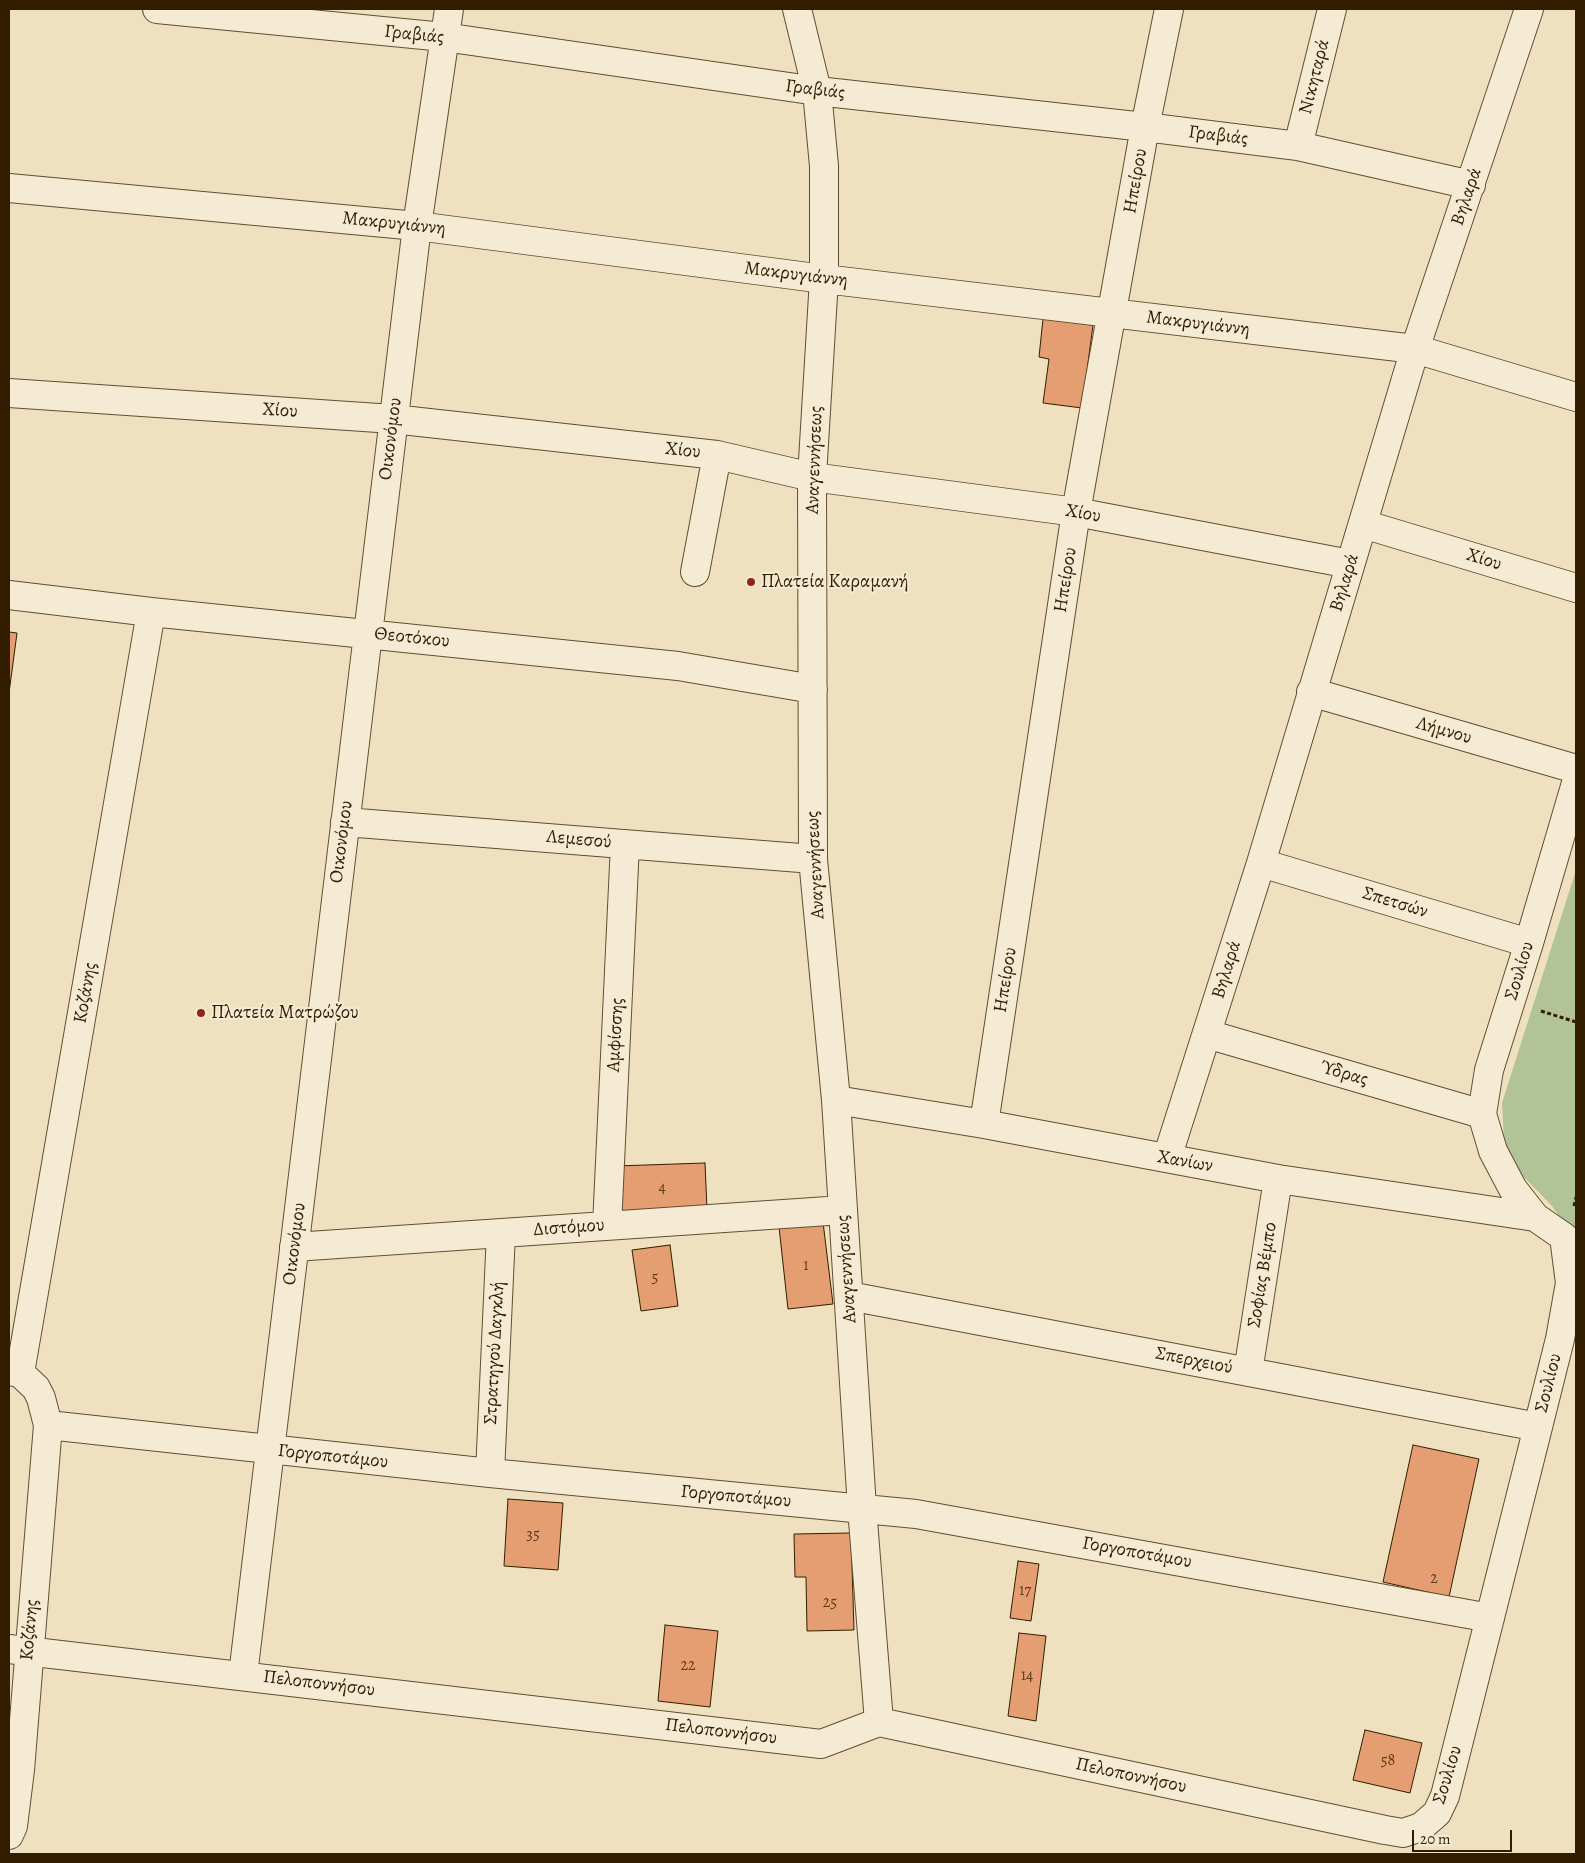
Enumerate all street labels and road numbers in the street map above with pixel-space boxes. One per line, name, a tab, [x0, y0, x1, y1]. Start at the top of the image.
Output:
street label: Γραβιάς	[383, 21, 445, 49]
street label: Νικηταρά	[1295, 37, 1335, 117]
street label: Γραβιάς	[784, 75, 846, 105]
street label: Γραβιάς	[1187, 121, 1249, 151]
street label: Ηπείρου	[1119, 147, 1153, 215]
street label: Βηλαρά	[1447, 165, 1487, 229]
street label: Μακρυγιάννη	[341, 207, 447, 241]
street label: Μακρυγιάννη	[743, 257, 849, 293]
street label: Μακρυγιάννη	[1145, 306, 1251, 342]
street label: Οικονόμου	[375, 396, 407, 482]
street label: Χίου	[261, 398, 299, 424]
street label: Αναγεννήσεως	[802, 405, 828, 515]
street label: Χίου	[664, 438, 702, 464]
street label: Χίου	[1063, 500, 1103, 528]
street label: Χίου	[1464, 544, 1504, 576]
street label: Ηπείρου	[1050, 546, 1082, 614]
street label: Βηλαρά	[1325, 551, 1365, 615]
street label: Θεοτόκου	[373, 623, 451, 653]
street label: Λήμνου	[1414, 712, 1474, 750]
street label: Οικονόμου	[326, 799, 358, 885]
street label: Αναγεννήσεως	[802, 810, 830, 920]
street label: Λεμεσού	[545, 826, 613, 854]
street label: Σπετσών	[1360, 882, 1430, 924]
street label: Βηλαρά	[1207, 938, 1247, 1002]
street label: Σουλίου	[1500, 939, 1540, 1003]
street label: Ηπείρου	[990, 946, 1022, 1014]
street label: Κοζάνης	[69, 961, 103, 1025]
street label: Αμφίσσης	[603, 997, 629, 1073]
street label: Ύδρας	[1318, 1056, 1370, 1092]
street label: Χανίων	[1156, 1146, 1214, 1178]
street label: Οικονόμου	[279, 1201, 311, 1287]
street label: Διστόμου	[533, 1214, 605, 1242]
street label: Αναγεννήσεως	[832, 1214, 862, 1324]
street label: Σοφίας Βέμπο	[1243, 1221, 1283, 1329]
street label: Στρατηγού Δαγκλή	[480, 1281, 510, 1425]
street label: Σπερχειού	[1153, 1342, 1235, 1380]
street label: Σουλίου	[1531, 1351, 1567, 1415]
street label: Γοργοποτάμου	[277, 1440, 389, 1474]
street label: Γοργοποτάμου	[680, 1481, 792, 1513]
street label: Γοργοποτάμου	[1080, 1532, 1194, 1574]
street label: Κοζάνης	[16, 1598, 44, 1662]
street label: Πελοποννήσου	[262, 1666, 376, 1702]
street label: Πελοποννήσου	[664, 1714, 778, 1750]
street label: Σουλίου	[1428, 1743, 1468, 1807]
street label: Πελοποννήσου	[1073, 1753, 1189, 1799]

